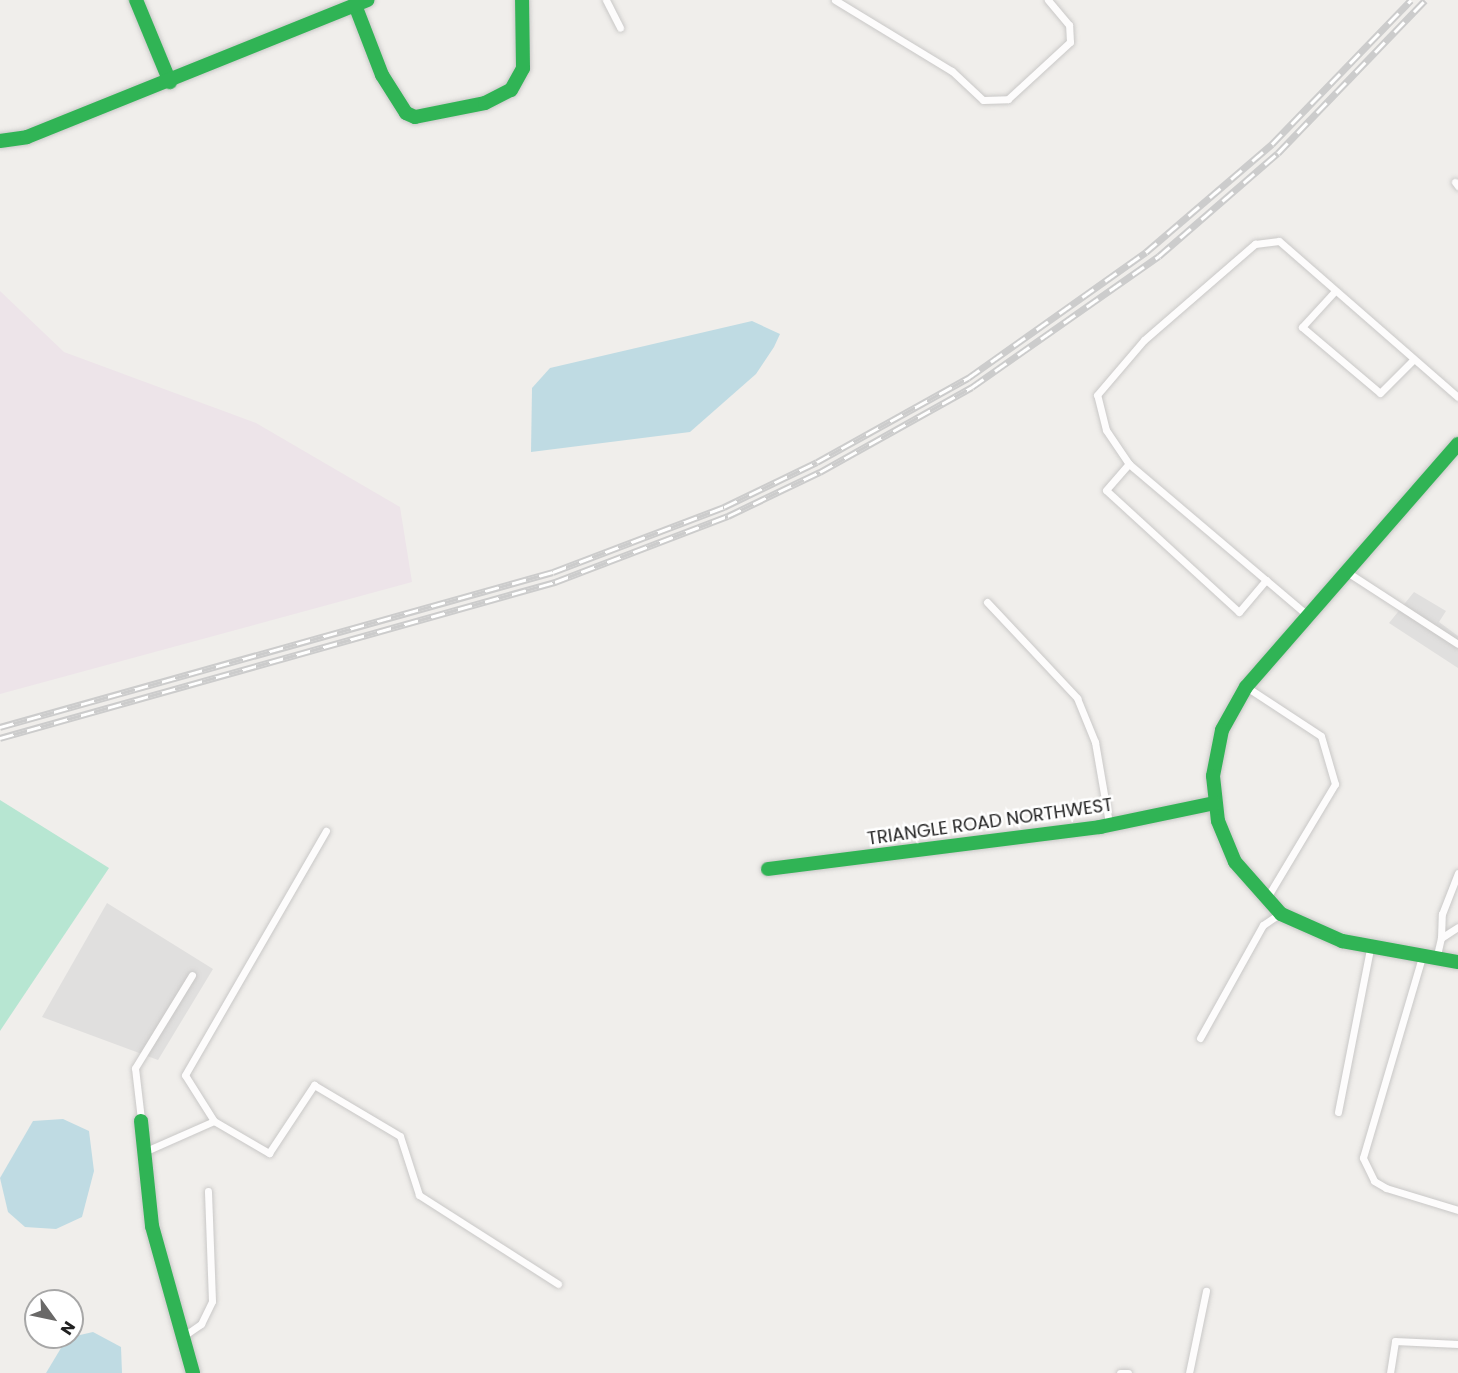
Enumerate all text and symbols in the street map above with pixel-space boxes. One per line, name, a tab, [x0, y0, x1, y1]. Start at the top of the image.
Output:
street label: TRIANGLE ROAD NORTHWEST	[866, 794, 1114, 850]
north arrow	[24, 1289, 84, 1349]
text: N	[55, 1317, 81, 1339]

